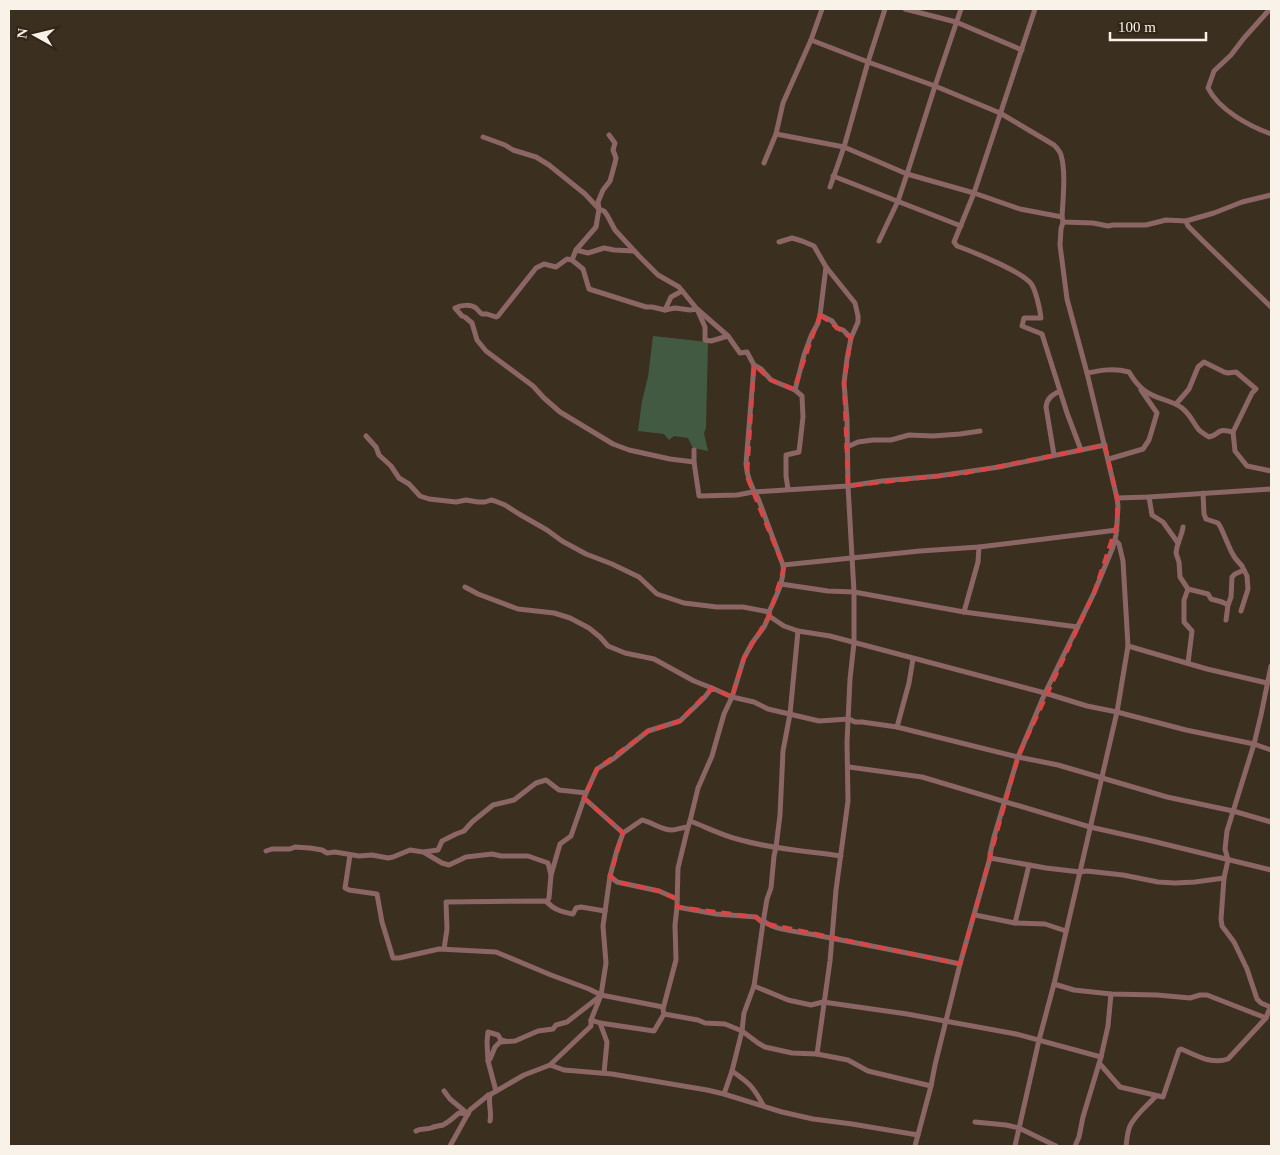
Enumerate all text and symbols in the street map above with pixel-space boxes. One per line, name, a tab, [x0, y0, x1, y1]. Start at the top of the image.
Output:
north arrow	[10, 10, 60, 60]
scale bar	[1110, 10, 1206, 42]
text: 100 m	[1118, 19, 1156, 35]
text: N	[14, 27, 31, 39]

